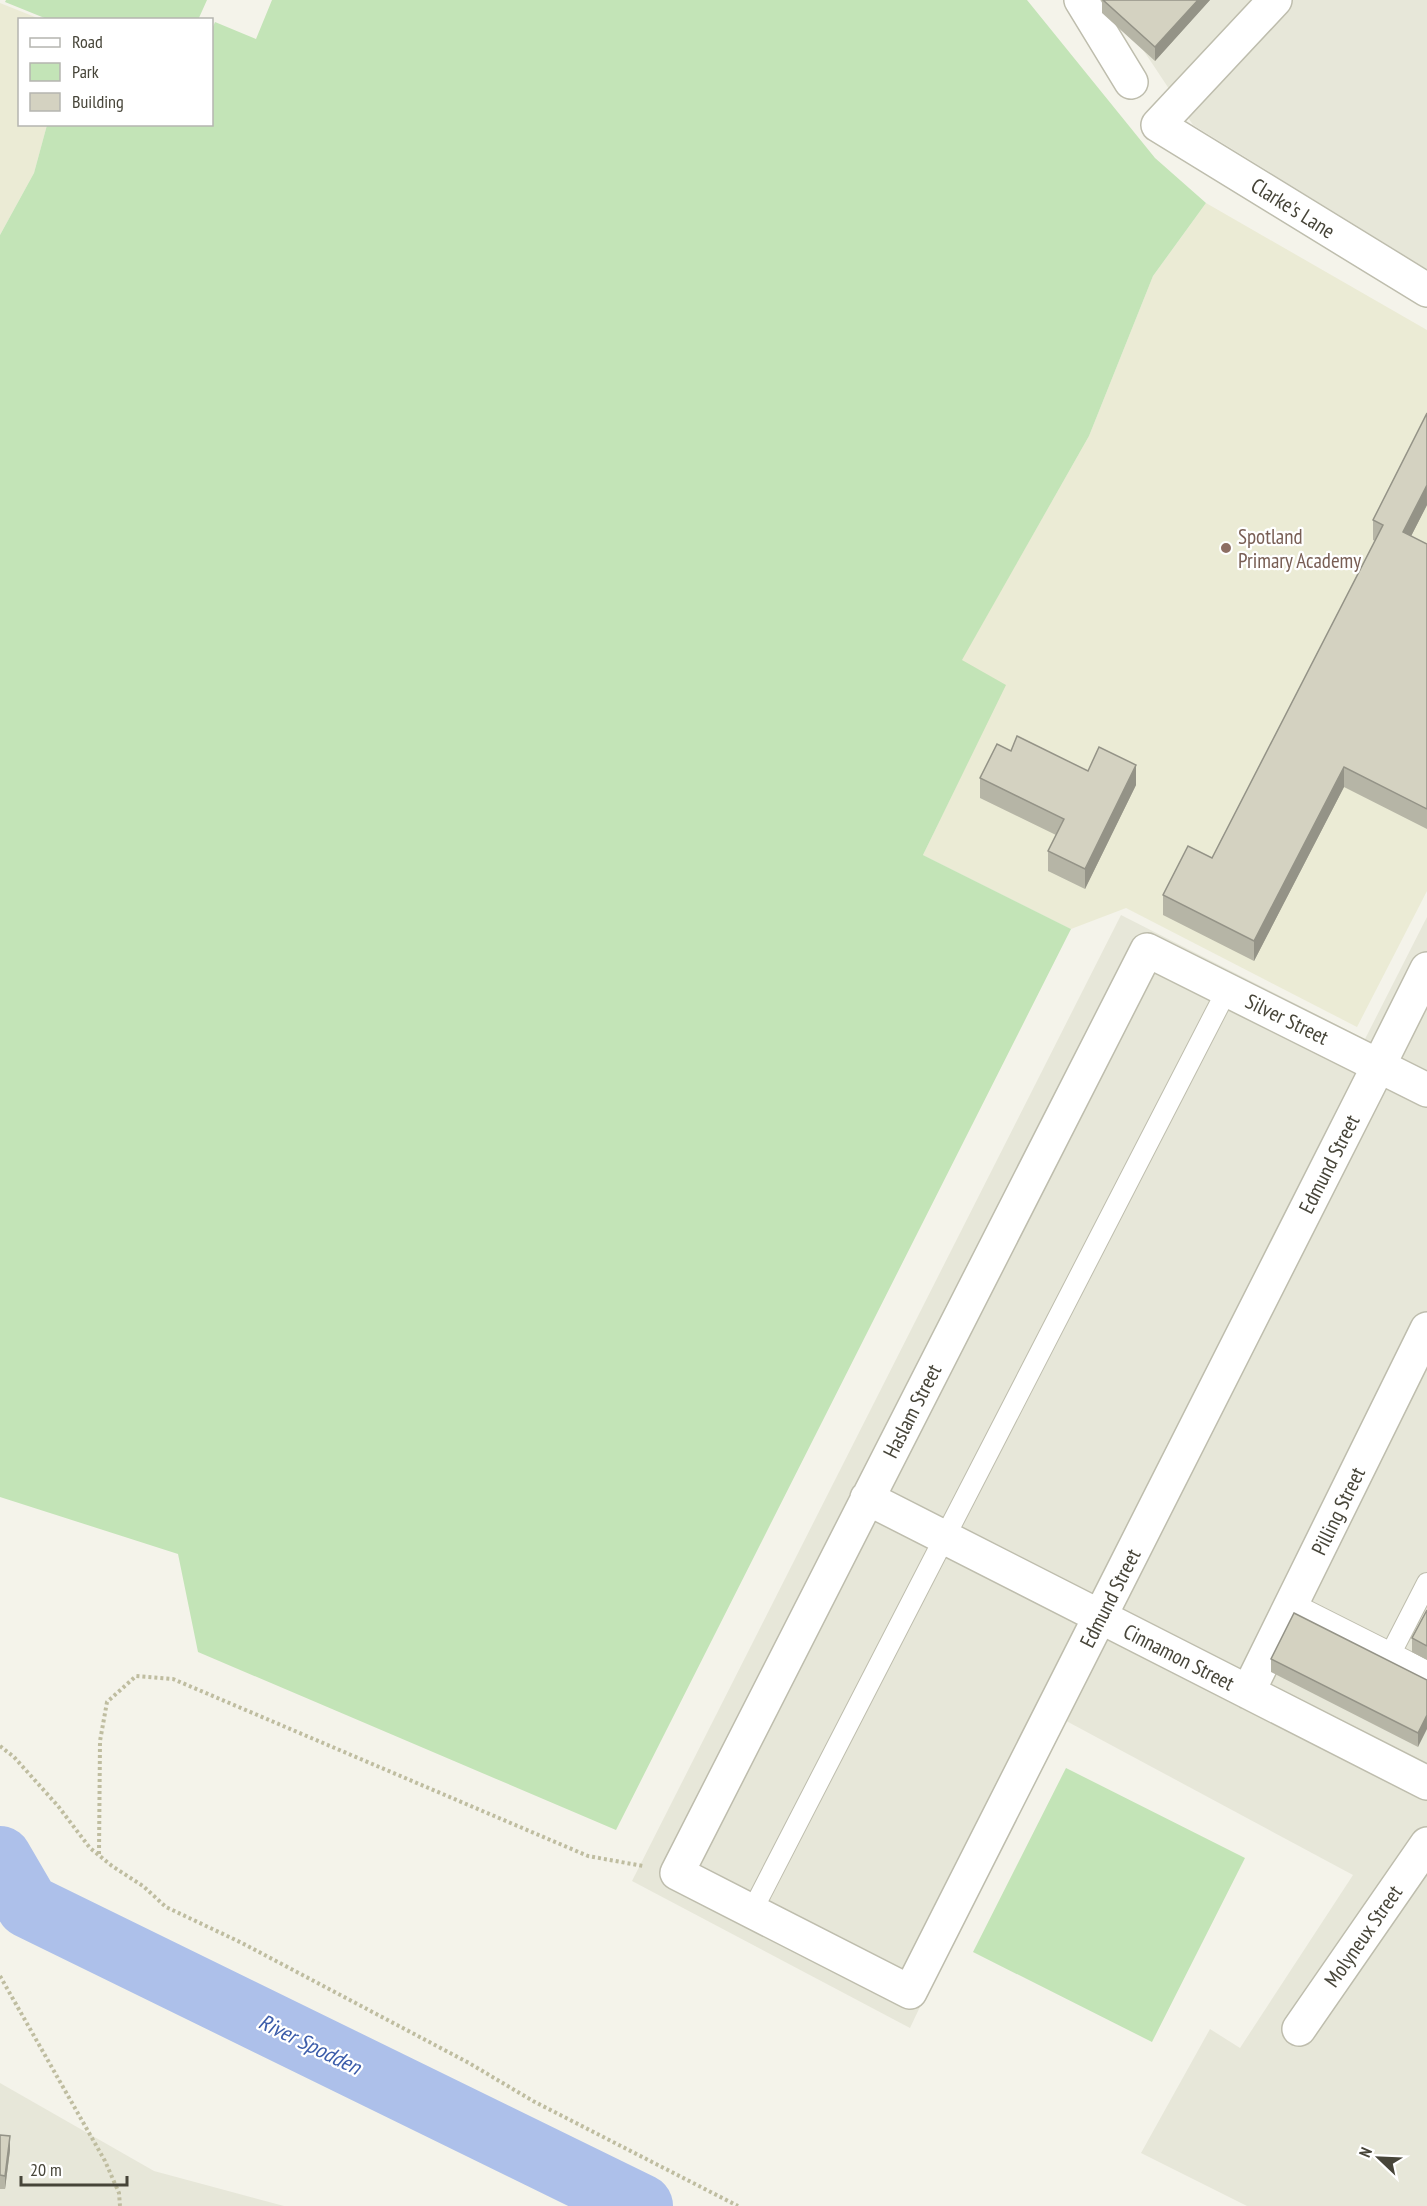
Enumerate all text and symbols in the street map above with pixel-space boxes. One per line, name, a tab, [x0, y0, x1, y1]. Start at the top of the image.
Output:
legend	[18, 18, 213, 126]
text: Road	[72, 30, 103, 53]
text: Park	[72, 60, 99, 83]
text: Building	[72, 90, 124, 113]
street label: Clarke's Lane	[1246, 172, 1340, 244]
place label: Spotland Primary Academy	[1238, 523, 1361, 574]
marker: Spotland Primary Academy	[1219, 541, 1233, 555]
street label: Silver Street	[1241, 987, 1333, 1051]
street label: Edmund Street	[1293, 1110, 1365, 1218]
street label: Haslam Street	[877, 1359, 947, 1462]
street label: Pilling Street	[1305, 1462, 1371, 1559]
street label: Edmund Street	[1074, 1544, 1146, 1652]
street label: Cinnamon Street	[1119, 1618, 1239, 1697]
street label: Molyneux Street	[1318, 1880, 1408, 1992]
water label: River Spodden	[254, 2007, 367, 2081]
north arrow	[1349, 2128, 1409, 2188]
text: N	[1354, 2144, 1376, 2160]
scale bar	[21, 2149, 128, 2187]
text: 20 m	[30, 2158, 62, 2181]

